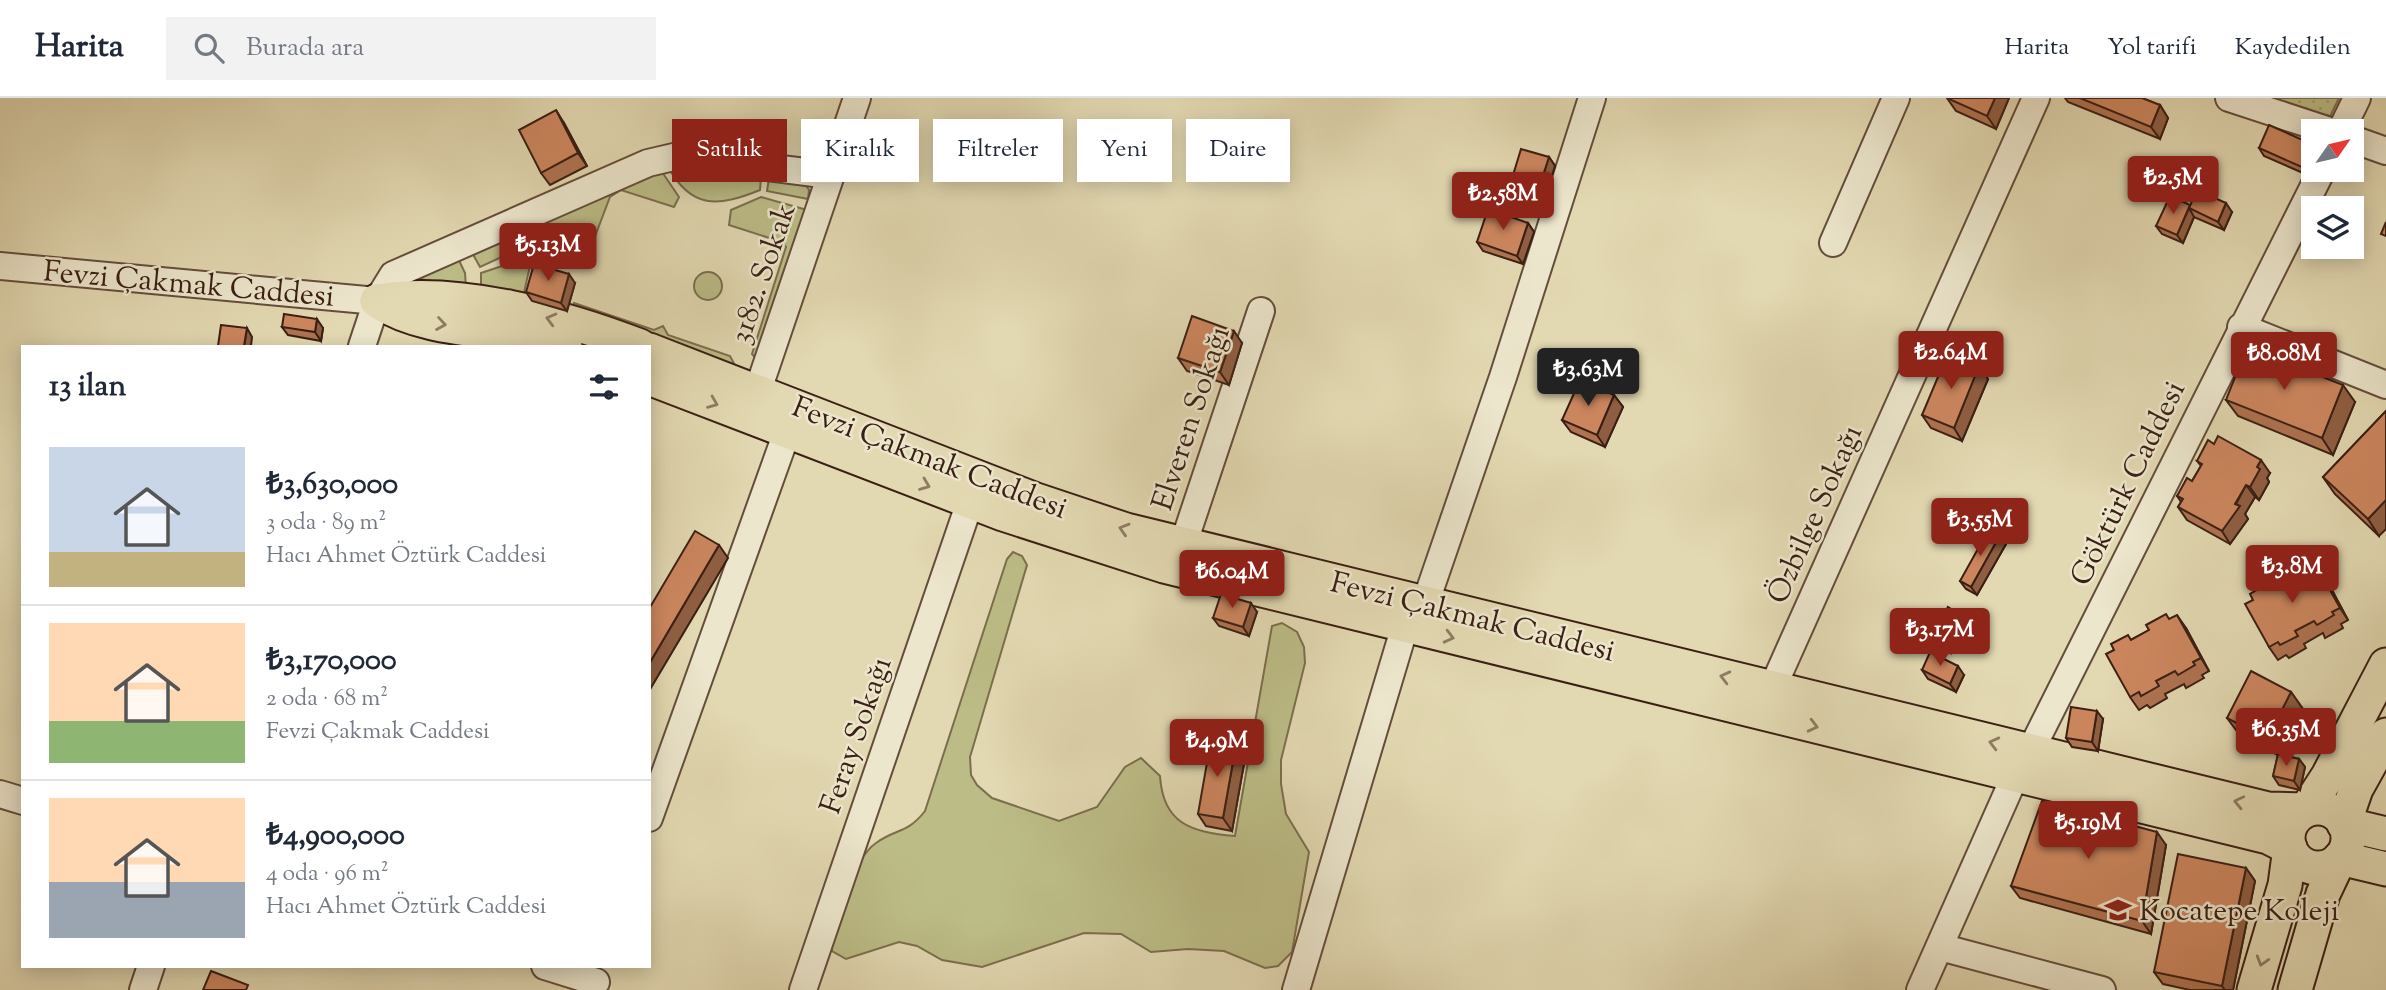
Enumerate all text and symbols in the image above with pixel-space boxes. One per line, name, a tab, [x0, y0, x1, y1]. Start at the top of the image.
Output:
search box	[166, 17, 656, 80]
text: Harita	[35, 24, 124, 72]
icon: search	[190, 29, 228, 67]
text: Burada ara	[246, 30, 364, 67]
text: Harita	[2005, 31, 2069, 65]
text: Yol tarifi	[2107, 31, 2197, 65]
text: Kaydedilen	[2235, 31, 2351, 65]
chip: Satılık	[672, 119, 787, 182]
chip: Kiralık	[801, 119, 919, 182]
chip: Filtreler	[933, 119, 1063, 182]
chip: Yeni	[1077, 119, 1172, 182]
chip: Daire	[1186, 119, 1290, 182]
north arrow	[2301, 119, 2364, 182]
map controls	[2301, 119, 2364, 259]
pin: ₺2.5M	[2124, 156, 2222, 216]
text: ₺2.5M	[2144, 162, 2202, 195]
pin: ₺2.58M	[1446, 172, 1560, 232]
text: ₺2.58M	[1468, 178, 1538, 211]
button: layers	[2301, 196, 2364, 259]
street label: 3182. Sokak	[720, 198, 808, 350]
pin: ₺5.13M	[491, 223, 605, 283]
text: ₺5.13M	[515, 229, 581, 262]
street label: Fevzi Çakmak Caddesi	[42, 251, 336, 320]
one-way arrow	[545, 313, 557, 327]
one-way arrow	[435, 316, 447, 331]
street label: Elveren Sokağı	[1142, 321, 1242, 516]
pin: ₺2.64M	[1894, 331, 2008, 391]
pin: ₺8.08M	[2227, 332, 2341, 392]
text: ₺2.64M	[1915, 337, 1987, 370]
text: ₺8.08M	[2247, 338, 2321, 371]
pin: ₺3.63M	[1531, 348, 1645, 408]
text: ₺3.63M	[1553, 354, 1623, 387]
text: 13 ilan	[49, 366, 126, 409]
icon: filters	[585, 368, 623, 406]
street label: Göktürk Caddesi	[2061, 374, 2197, 594]
street label: Fevzi Çakmak Caddesi	[785, 387, 1073, 532]
one-way arrow	[706, 394, 718, 408]
street label: Özbilge Sokağı	[1758, 419, 1875, 611]
text: ₺3,630,000	[266, 464, 398, 507]
icon: home	[105, 475, 189, 559]
one-way arrow	[918, 477, 930, 491]
pin: ₺3.55M	[1923, 498, 2037, 558]
text: ₺3.55M	[1947, 504, 2013, 537]
text: 3 oda · 89 m²	[266, 507, 386, 540]
one-way arrow	[1118, 522, 1130, 537]
text: Hacı Ahmet Öztürk Caddesi	[266, 540, 546, 573]
pin: ₺3.8M	[2243, 546, 2341, 605]
pin: ₺6.04M	[1175, 550, 1289, 610]
text: ₺3.8M	[2262, 551, 2322, 584]
text: ₺6.04M	[1195, 556, 1269, 589]
street label: Fevzi Çakmak Caddesi	[1326, 562, 1619, 675]
pin: ₺3.17M	[1883, 608, 1997, 668]
text: ₺3.17M	[1906, 614, 1974, 647]
one-way arrow	[1443, 629, 1455, 643]
text: ₺3,170,000	[266, 640, 397, 683]
icon: home	[105, 651, 189, 735]
street label: Feray Sokağı	[810, 652, 904, 820]
one-way arrow	[1719, 671, 1731, 685]
text: 2 oda · 68 m²	[266, 683, 388, 716]
pin: ₺6.35M	[2229, 708, 2343, 768]
text: ₺6.35M	[2252, 714, 2320, 747]
text: Fevzi Çakmak Caddesi	[266, 716, 490, 749]
one-way arrow	[1806, 718, 1818, 732]
pin: ₺4.9M	[1168, 720, 1266, 779]
text: ₺4.9M	[1186, 725, 1248, 758]
one-way arrow	[1988, 737, 2000, 751]
one-way arrow	[2233, 796, 2245, 810]
pin: ₺5.19M	[2031, 802, 2145, 861]
text: ₺5.19M	[2055, 807, 2121, 840]
text: ₺4,900,000	[266, 815, 405, 858]
icon: home	[105, 826, 189, 910]
text: 4 oda · 96 m²	[266, 858, 389, 891]
text: Hacı Ahmet Öztürk Caddesi	[266, 891, 546, 924]
place label: Kocatepe Koleji	[2139, 891, 2339, 934]
school or university icon: Kocatepe Koleji	[2103, 895, 2133, 925]
one-way arrow	[2256, 955, 2271, 967]

